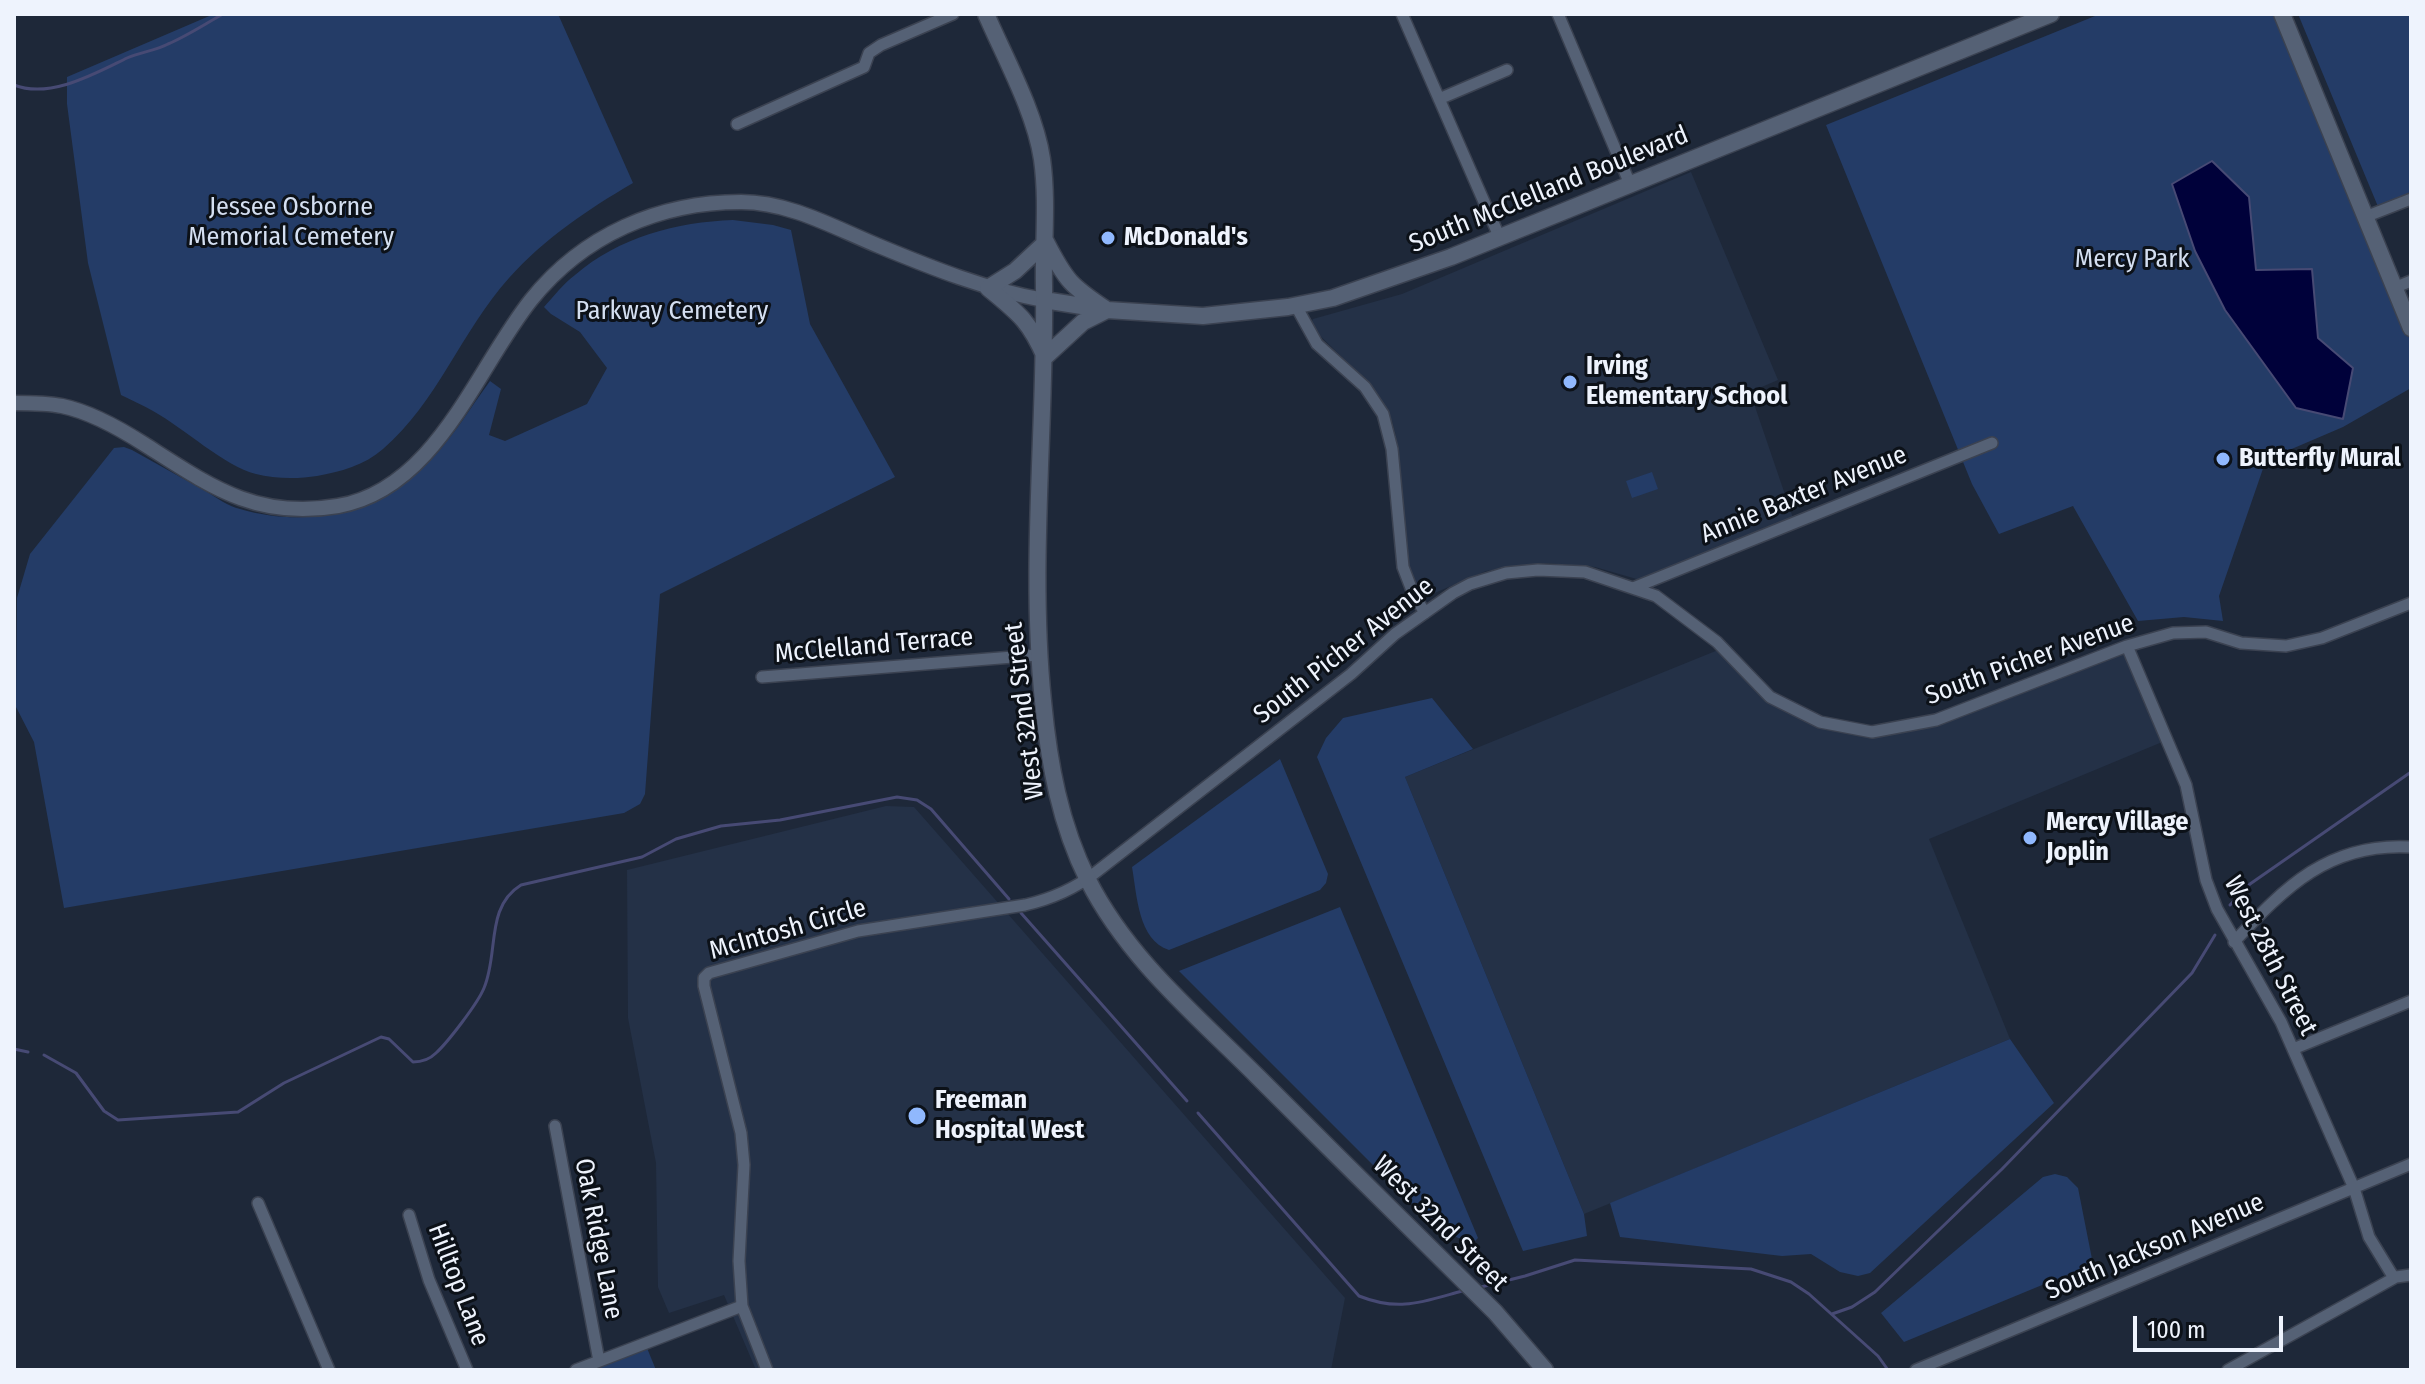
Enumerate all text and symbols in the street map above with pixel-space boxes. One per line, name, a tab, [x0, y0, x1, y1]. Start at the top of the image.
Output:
street label: South McClelland Boulevard	[1405, 120, 1693, 260]
park label: Jessee Osborne Memorial Cemetery	[188, 192, 394, 254]
place label: McDonald's	[1124, 222, 1248, 254]
marker: McDonald's	[1099, 229, 1117, 247]
park label: Mercy Park	[2075, 244, 2189, 276]
park label: Parkway Cemetery	[576, 296, 768, 328]
place label: Irving Elementary School	[1586, 351, 1787, 412]
marker: Irving Elementary School	[1561, 373, 1579, 391]
street label: Annie Baxter Avenue	[1697, 439, 1911, 551]
place label: Butterfly Mural	[2239, 443, 2401, 475]
marker: Butterfly Mural	[2214, 450, 2232, 468]
street label: South Picher Avenue	[1248, 571, 1440, 731]
street label: South Picher Avenue	[1921, 608, 2139, 712]
street label: West 32nd Street	[999, 621, 1051, 801]
street label: McClelland Terrace	[773, 622, 975, 670]
place label: Mercy Village Joplin	[2046, 807, 2188, 868]
marker: Mercy Village Joplin	[2021, 829, 2039, 847]
street label: West 28th Street	[2216, 871, 2324, 1041]
street label: McIntosh Circle	[706, 893, 870, 967]
place label: Freeman Hospital West	[935, 1085, 1084, 1146]
marker: Freeman Hospital West	[906, 1105, 928, 1127]
street label: West 32nd Street	[1366, 1150, 1514, 1298]
street label: Oak Ridge Lane	[567, 1156, 629, 1322]
street label: South Jackson Avenue	[2041, 1187, 2269, 1307]
street label: Hilltop Lane	[420, 1219, 496, 1351]
scale bar	[2137, 1300, 2287, 1350]
text: 100 m	[2147, 1316, 2205, 1344]

